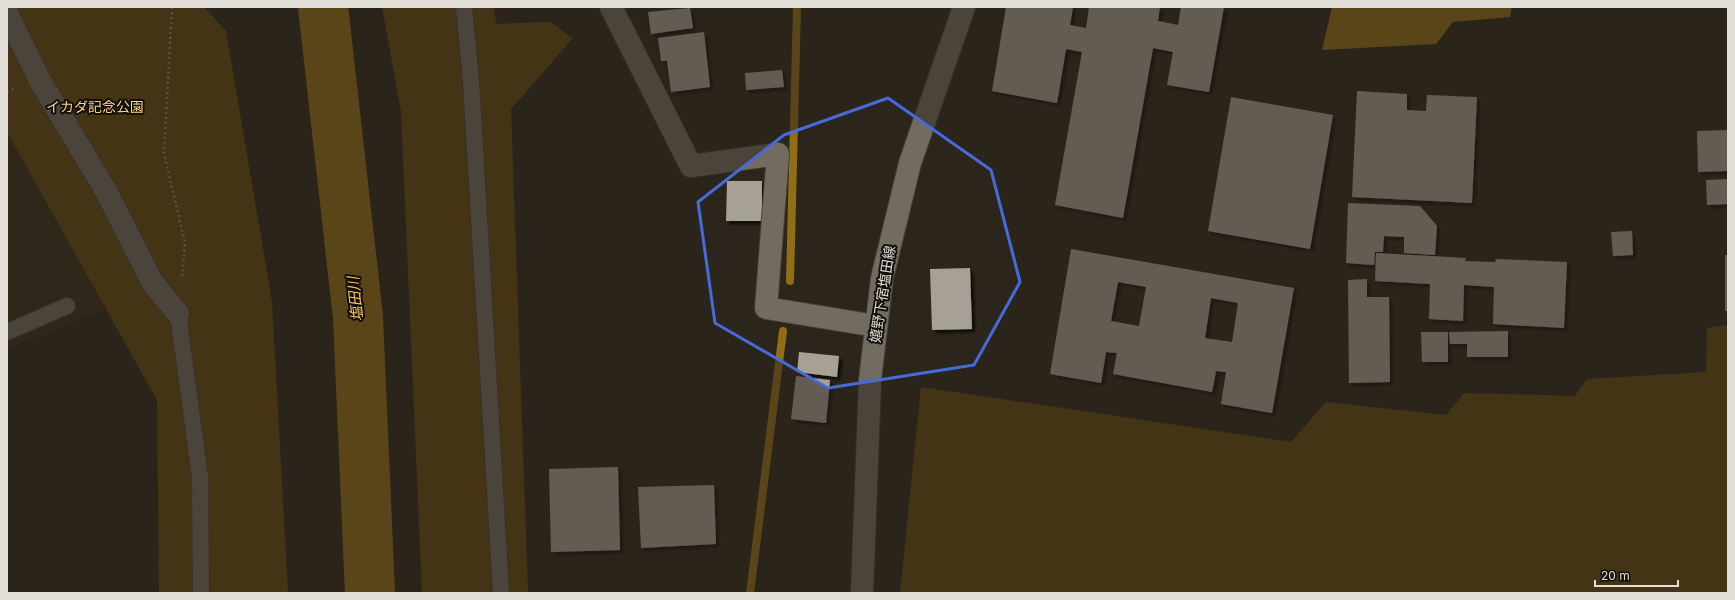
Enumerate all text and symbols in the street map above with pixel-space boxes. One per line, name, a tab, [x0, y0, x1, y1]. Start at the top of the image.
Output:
park label: イカダ記念公園	[46, 98, 144, 115]
street label: 嬉野下宿塩田線	[866, 244, 898, 344]
water label: 塩田川	[343, 274, 367, 322]
scale bar	[1595, 562, 1678, 588]
text: 20 m	[1601, 568, 1630, 583]

